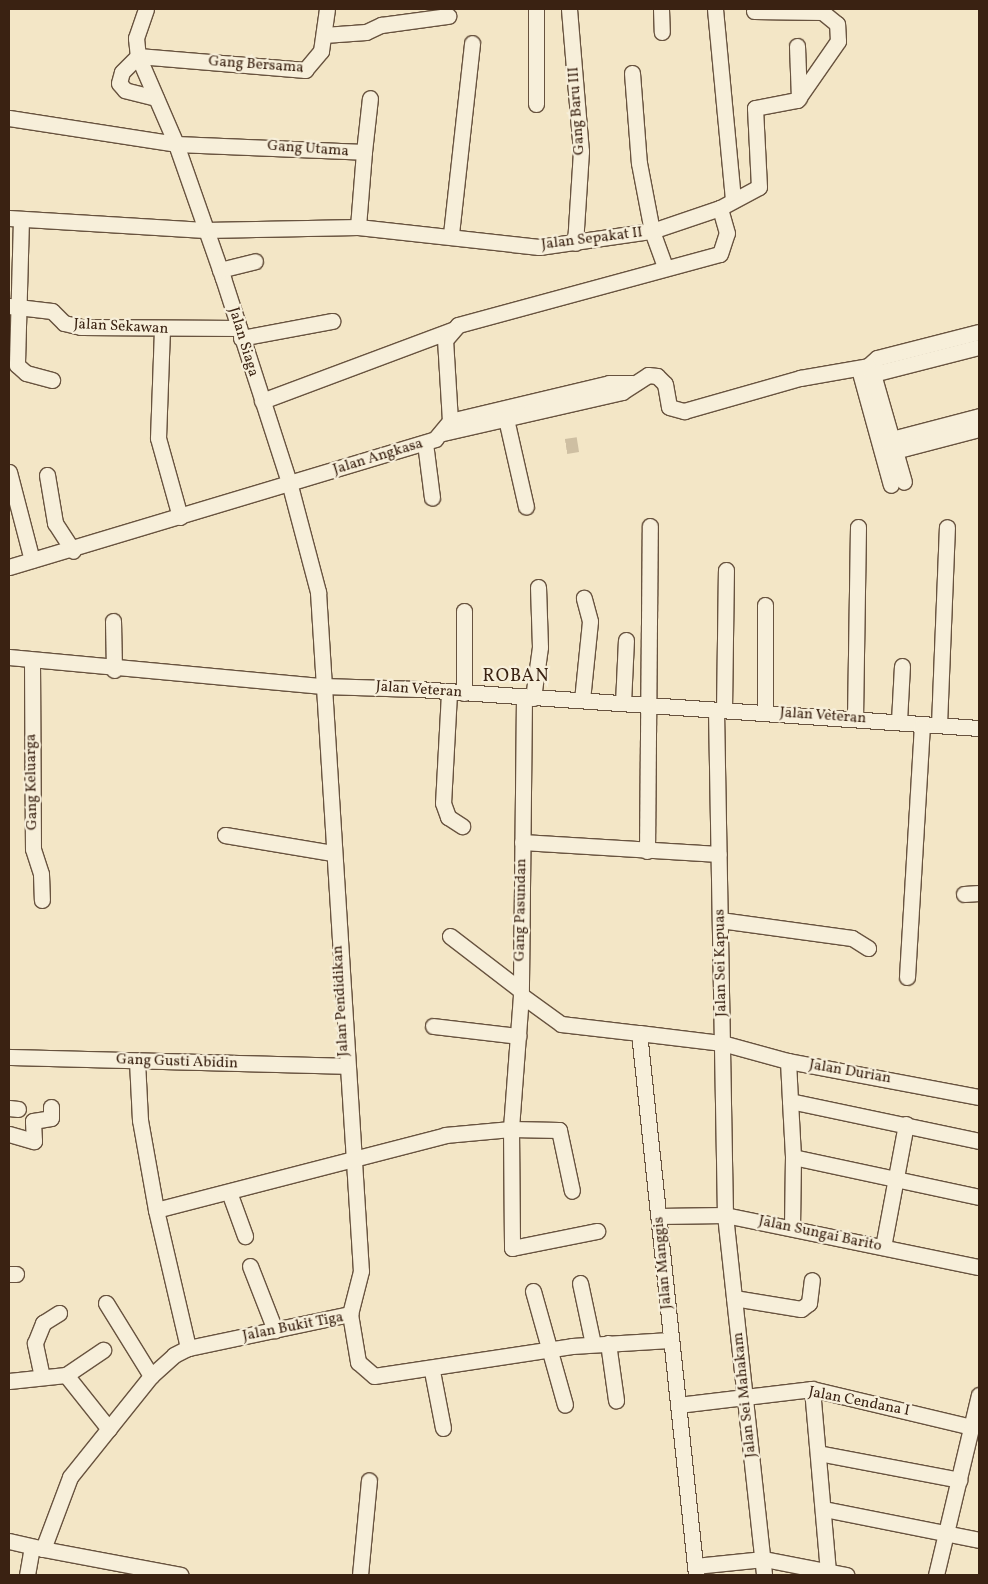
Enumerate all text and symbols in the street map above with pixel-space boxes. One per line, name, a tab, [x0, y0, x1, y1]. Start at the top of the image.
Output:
street label: Gang Bersama	[208, 53, 304, 77]
street label: Gang Baru III	[565, 66, 589, 156]
street label: Gang Utama	[267, 137, 349, 161]
street label: Jalan Sepakat II	[540, 224, 644, 254]
street label: Jalan Siaga	[224, 305, 262, 379]
street label: Jalan Sekawan	[73, 316, 169, 338]
street label: Jalan Angkasa	[331, 435, 425, 479]
district label: ROBAN	[482, 666, 550, 688]
street label: Jalan Veteran	[375, 678, 463, 702]
street label: Jalan Veteran	[779, 704, 867, 728]
street label: Gang Keluarga	[22, 734, 42, 830]
street label: Gang Pasundan	[511, 858, 531, 962]
street label: Jalan Sei Kapuas	[711, 909, 731, 1017]
street label: Jalan Pendidikan	[329, 945, 353, 1057]
street label: Gang Gusti Abidin	[116, 1051, 238, 1073]
street label: Jalan Durian	[808, 1056, 892, 1088]
street label: Jalan Sungai Barito	[757, 1212, 883, 1256]
street label: Jalan Manggis	[650, 1216, 676, 1310]
street label: Jalan Bukit Tiga	[241, 1308, 345, 1346]
street label: Jalan Sei Mahakam	[729, 1331, 761, 1459]
street label: Jalan Cendana I	[807, 1383, 911, 1421]

